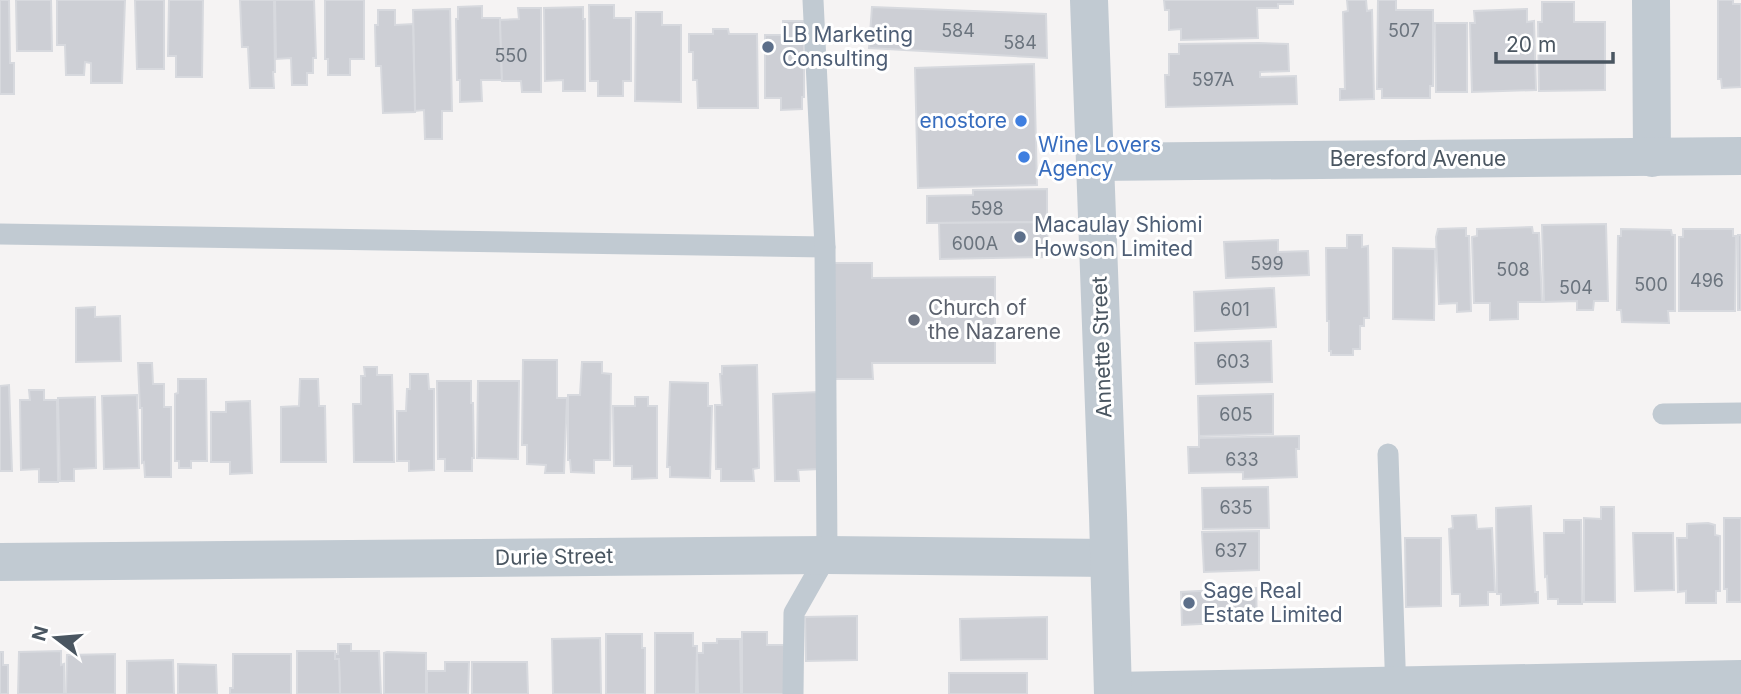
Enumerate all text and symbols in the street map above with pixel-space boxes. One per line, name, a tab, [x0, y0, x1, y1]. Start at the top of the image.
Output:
house number: 584	[941, 20, 975, 41]
house number: 507	[1388, 20, 1420, 41]
scale bar	[1496, 21, 1613, 65]
place label: LB Marketing Consulting	[782, 22, 913, 71]
house number: 584	[1003, 32, 1037, 53]
text: 20 m	[1506, 32, 1556, 57]
marker: LB Marketing Consulting	[760, 39, 776, 55]
house number: 550	[494, 45, 528, 66]
house number: 597A	[1192, 69, 1234, 90]
place label: enostore	[920, 108, 1007, 133]
marker: enostore	[1013, 113, 1029, 129]
place label: Wine Lovers Agency	[1038, 132, 1161, 181]
street label: Beresford Avenue	[1330, 146, 1506, 171]
marker: Wine Lovers Agency	[1016, 149, 1032, 165]
house number: 598	[970, 198, 1004, 219]
place label: Macaulay Shiomi Howson Limited	[1034, 212, 1203, 261]
marker: Macaulay Shiomi Howson Limited	[1012, 229, 1028, 245]
house number: 600A	[952, 233, 998, 254]
house number: 599	[1250, 253, 1284, 274]
house number: 508	[1496, 259, 1530, 280]
house number: 496	[1690, 270, 1724, 291]
house number: 500	[1634, 274, 1668, 295]
street label: Annette Street	[1087, 276, 1116, 418]
house number: 504	[1559, 277, 1593, 298]
place label: Church of the Nazarene	[928, 295, 1061, 344]
house number: 601	[1220, 299, 1250, 320]
marker: Church of the Nazarene	[906, 312, 922, 328]
house number: 603	[1216, 351, 1250, 372]
house number: 605	[1219, 404, 1253, 425]
house number: 633	[1225, 449, 1259, 470]
house number: 635	[1219, 497, 1253, 518]
house number: 637	[1215, 540, 1247, 561]
street label: Durie Street	[495, 543, 613, 570]
place label: Sage Real Estate Limited	[1203, 578, 1343, 627]
marker: Sage Real Estate Limited	[1181, 595, 1197, 611]
north arrow	[21, 603, 91, 673]
text: N	[27, 623, 53, 644]

